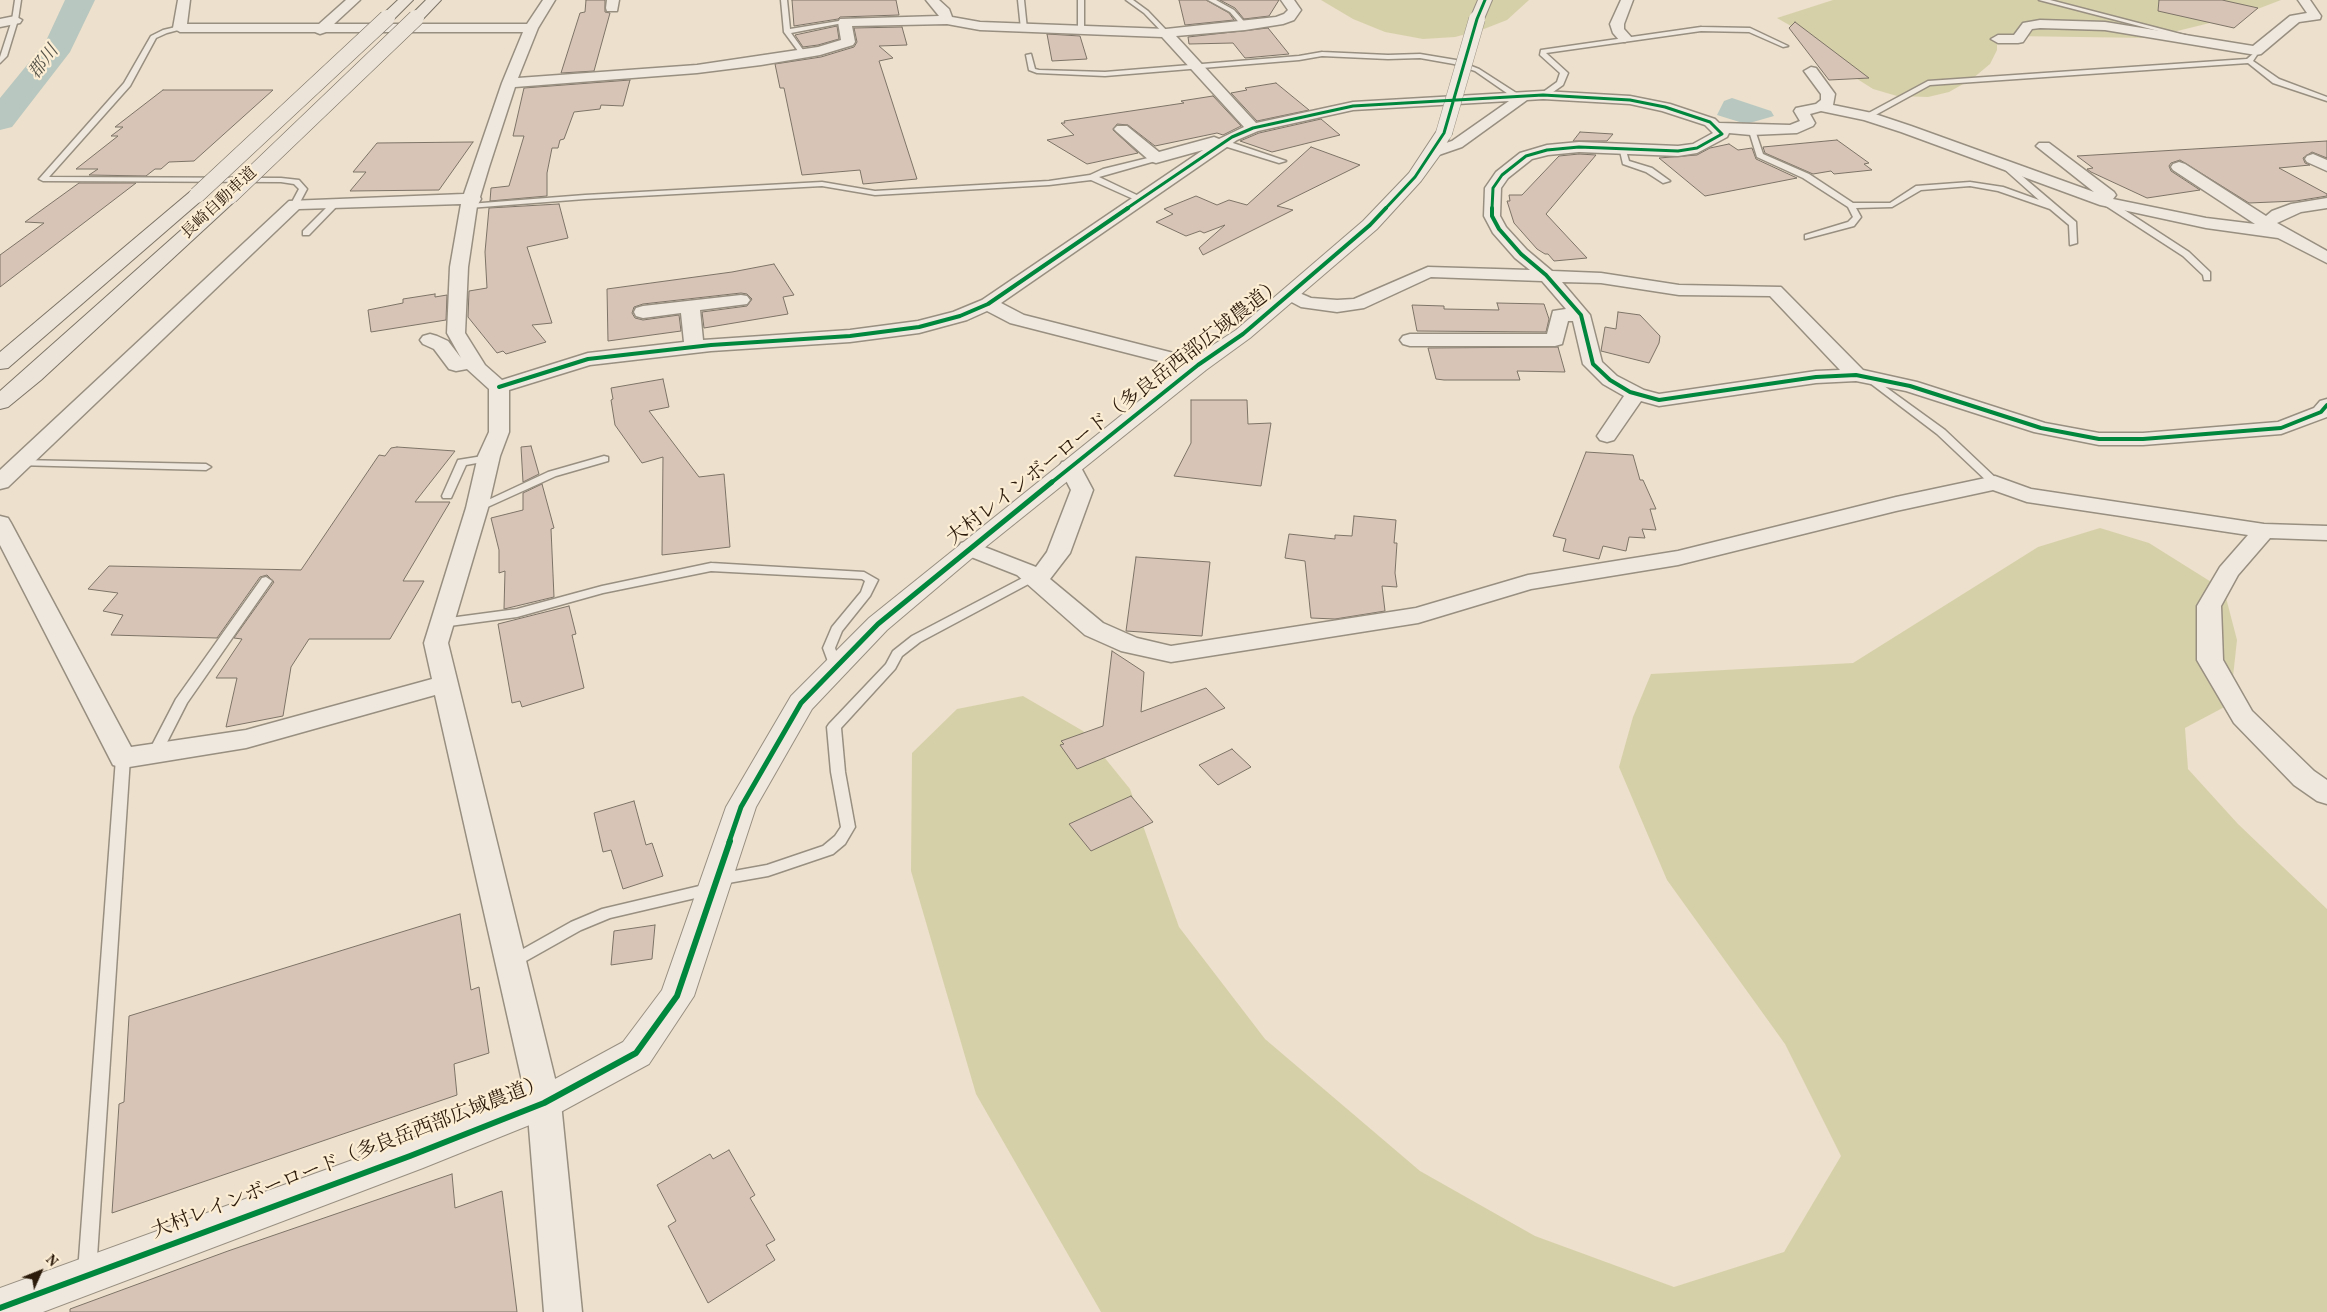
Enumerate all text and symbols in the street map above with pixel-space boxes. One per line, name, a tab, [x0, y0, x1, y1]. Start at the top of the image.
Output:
water label: 郡川	[26, 42, 64, 84]
street label: 長崎自動車道	[178, 164, 262, 244]
street label: 大村レインボーロード（多良岳西部広域農道）	[943, 274, 1289, 552]
street label: 大村レインボーロード（多良岳西部広域農道）	[149, 1073, 549, 1245]
north arrow	[15, 1247, 65, 1297]
text: N	[41, 1251, 62, 1271]

